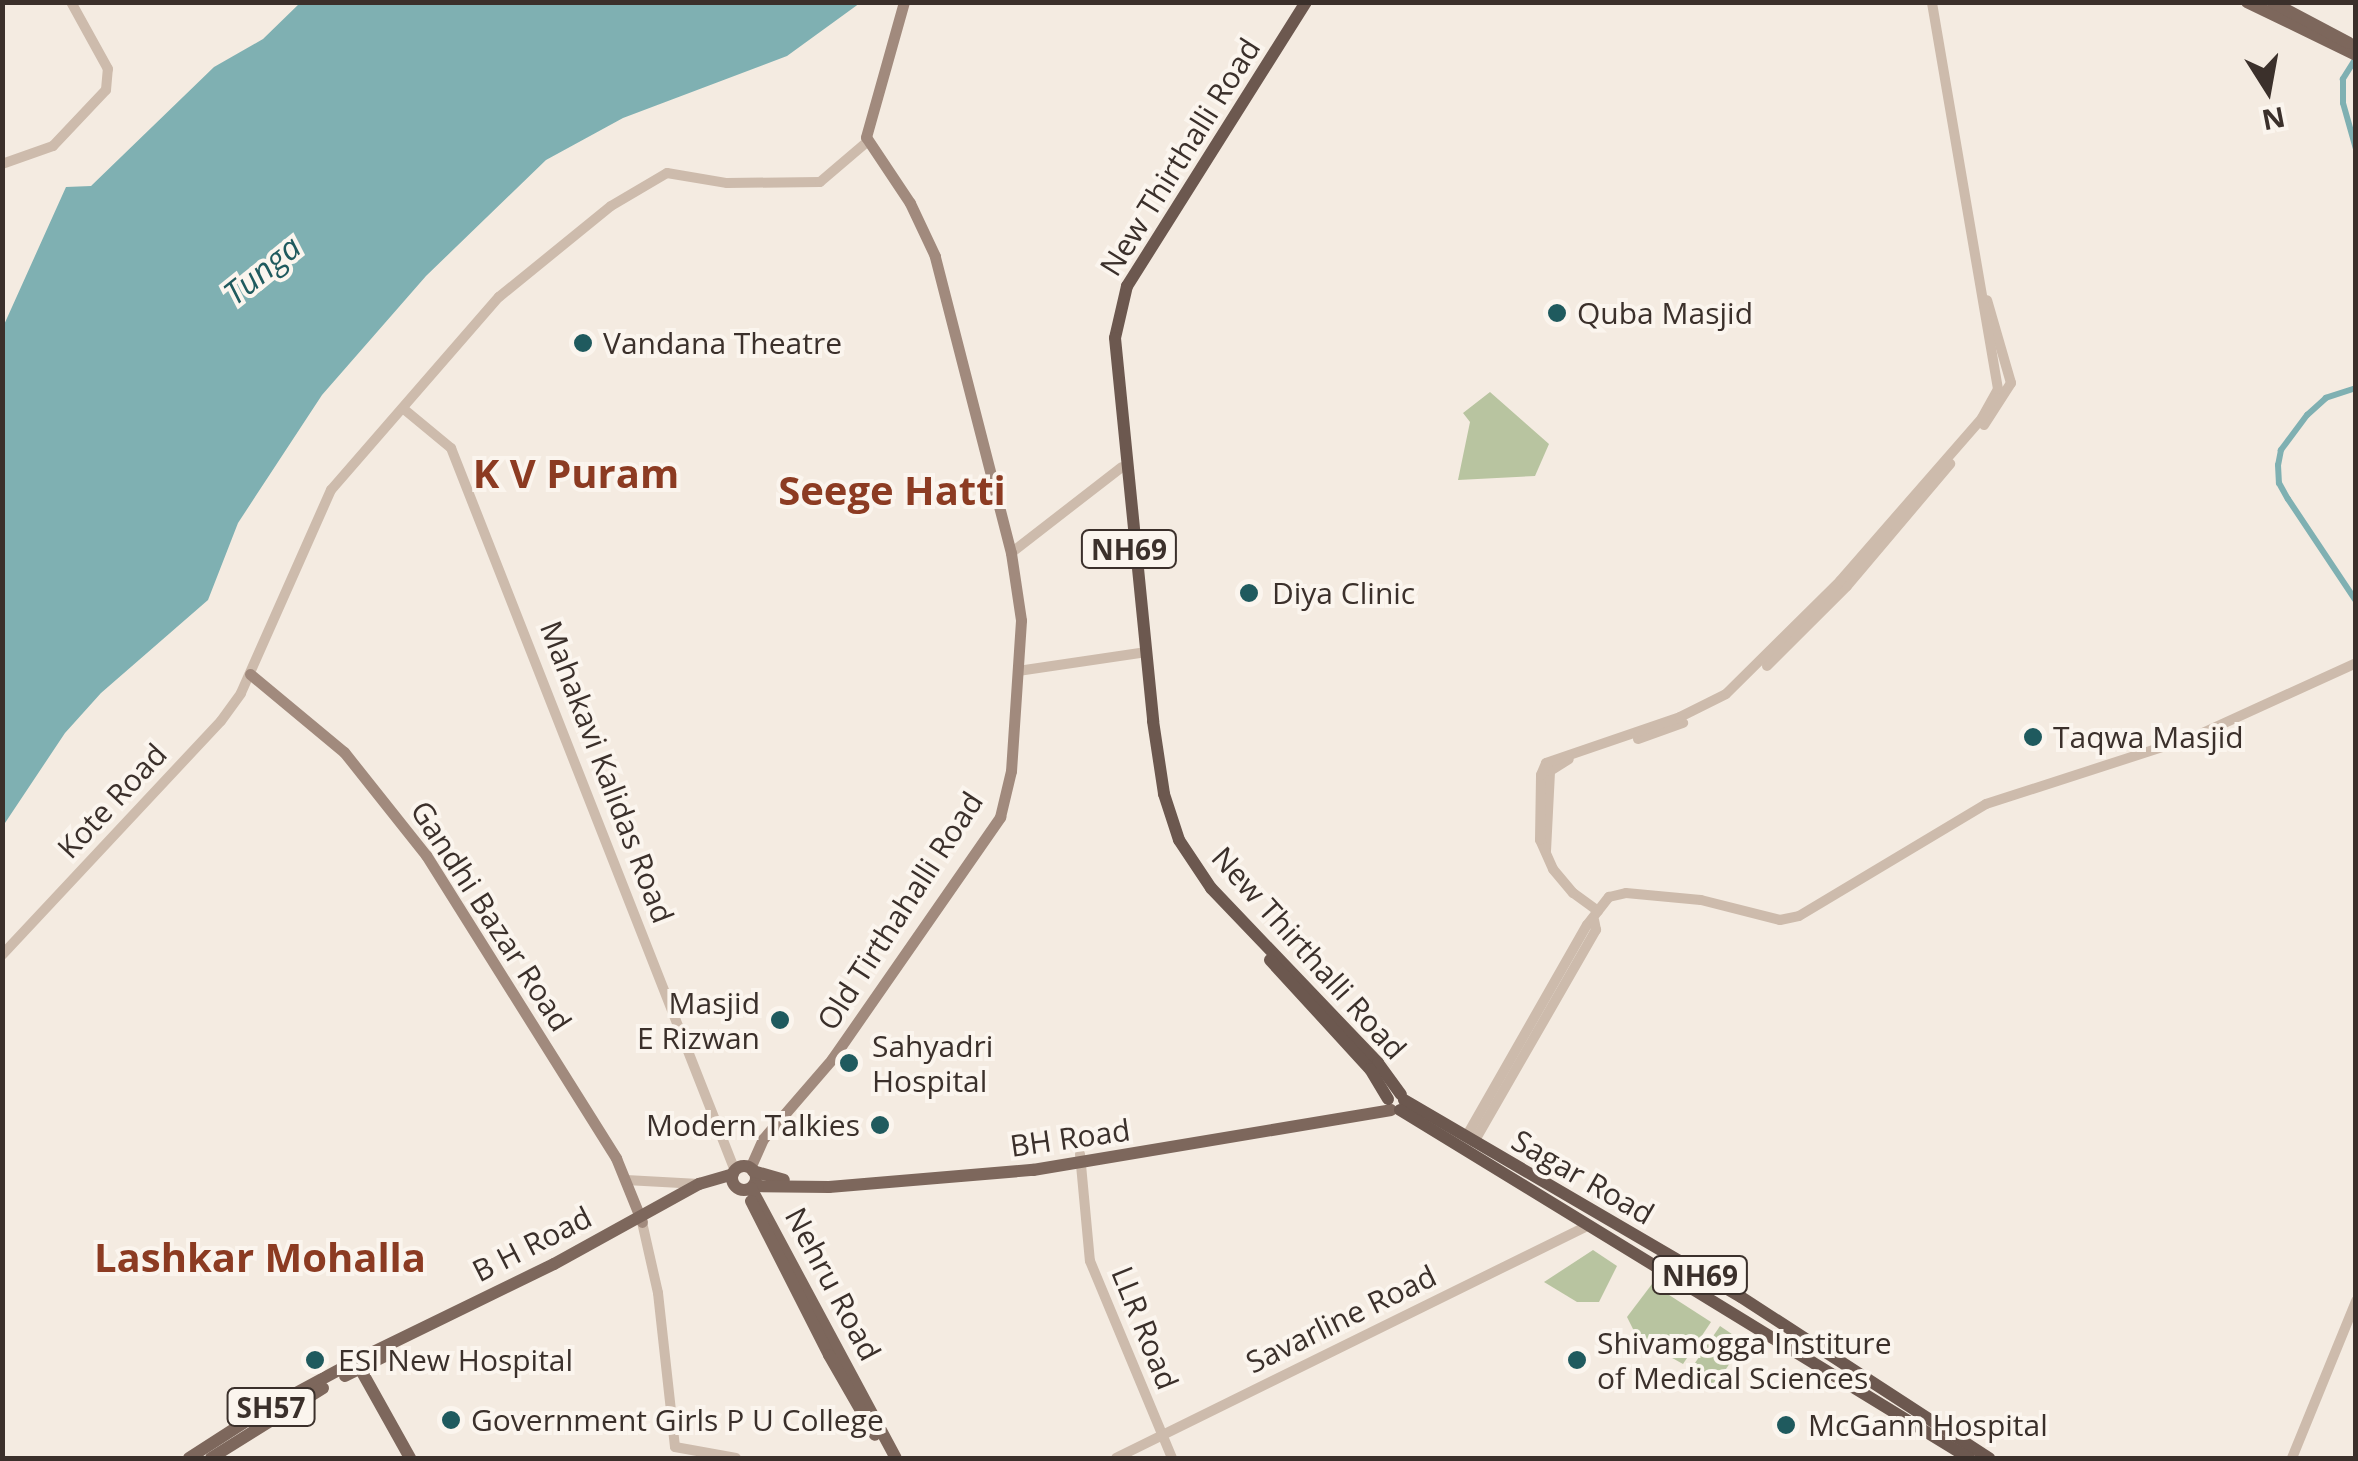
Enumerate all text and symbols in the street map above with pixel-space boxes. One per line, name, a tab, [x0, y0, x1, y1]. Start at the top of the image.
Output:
street label: New Thirthalli Road	[1092, 32, 1268, 282]
north arrow	[2218, 40, 2318, 140]
text: N	[2259, 99, 2289, 140]
water label: Tunga	[216, 228, 308, 312]
place label: Quba Masjid	[1577, 295, 1753, 331]
marker: Quba Masjid	[1546, 302, 1568, 324]
place label: Vandana Theatre	[603, 325, 842, 361]
marker: Vandana Theatre	[572, 332, 594, 354]
district label: K V Puram	[473, 449, 679, 497]
district label: Seege Hatti	[778, 466, 1006, 514]
road number: NH69	[1079, 526, 1179, 572]
place label: Diya Clinic	[1272, 575, 1415, 611]
marker: Diya Clinic	[1236, 580, 1262, 606]
street label: Mahakavi Kalidas Road	[533, 616, 681, 928]
place label: Taqwa Masjid	[2053, 719, 2244, 755]
marker: Taqwa Masjid	[2022, 726, 2044, 748]
street label: Kote Road	[50, 736, 174, 866]
street label: Old Tirthahalli Road	[810, 785, 990, 1037]
street label: Gandhi Bazar Road	[403, 794, 579, 1038]
street label: New Thirthalli Road	[1204, 839, 1414, 1067]
place label: Masjid E Rizwan	[637, 985, 760, 1056]
marker: Masjid E Rizwan	[769, 1009, 791, 1031]
place label: Sahyadri Hospital	[872, 1028, 993, 1098]
marker: Sahyadri Hospital	[836, 1050, 862, 1076]
place label: Modern Talkies	[646, 1107, 860, 1143]
street label: BH Road	[1008, 1112, 1132, 1164]
marker: Modern Talkies	[869, 1114, 891, 1136]
street label: Sagar Road	[1506, 1122, 1660, 1232]
street label: B H Road	[467, 1199, 597, 1289]
street label: Nehru Road	[778, 1201, 888, 1367]
district label: Lashkar Mohalla	[94, 1233, 426, 1281]
road number: NH69	[1650, 1252, 1750, 1298]
street label: Savarline Road	[1240, 1257, 1442, 1381]
street label: LLR Road	[1104, 1261, 1186, 1395]
place label: Shivamogga Institure of Medical Sciences	[1597, 1325, 1891, 1396]
place label: ESI New Hospital	[338, 1342, 573, 1378]
marker: ESI New Hospital	[302, 1347, 328, 1373]
marker: Shivamogga Institure of Medical Sciences	[1566, 1349, 1588, 1371]
road number: SH57	[226, 1384, 316, 1430]
place label: Government Girls P U College	[471, 1402, 884, 1438]
place label: McGann Hospital	[1808, 1407, 2048, 1443]
marker: Government Girls P U College	[440, 1409, 462, 1431]
marker: McGann Hospital	[1773, 1412, 1799, 1438]

